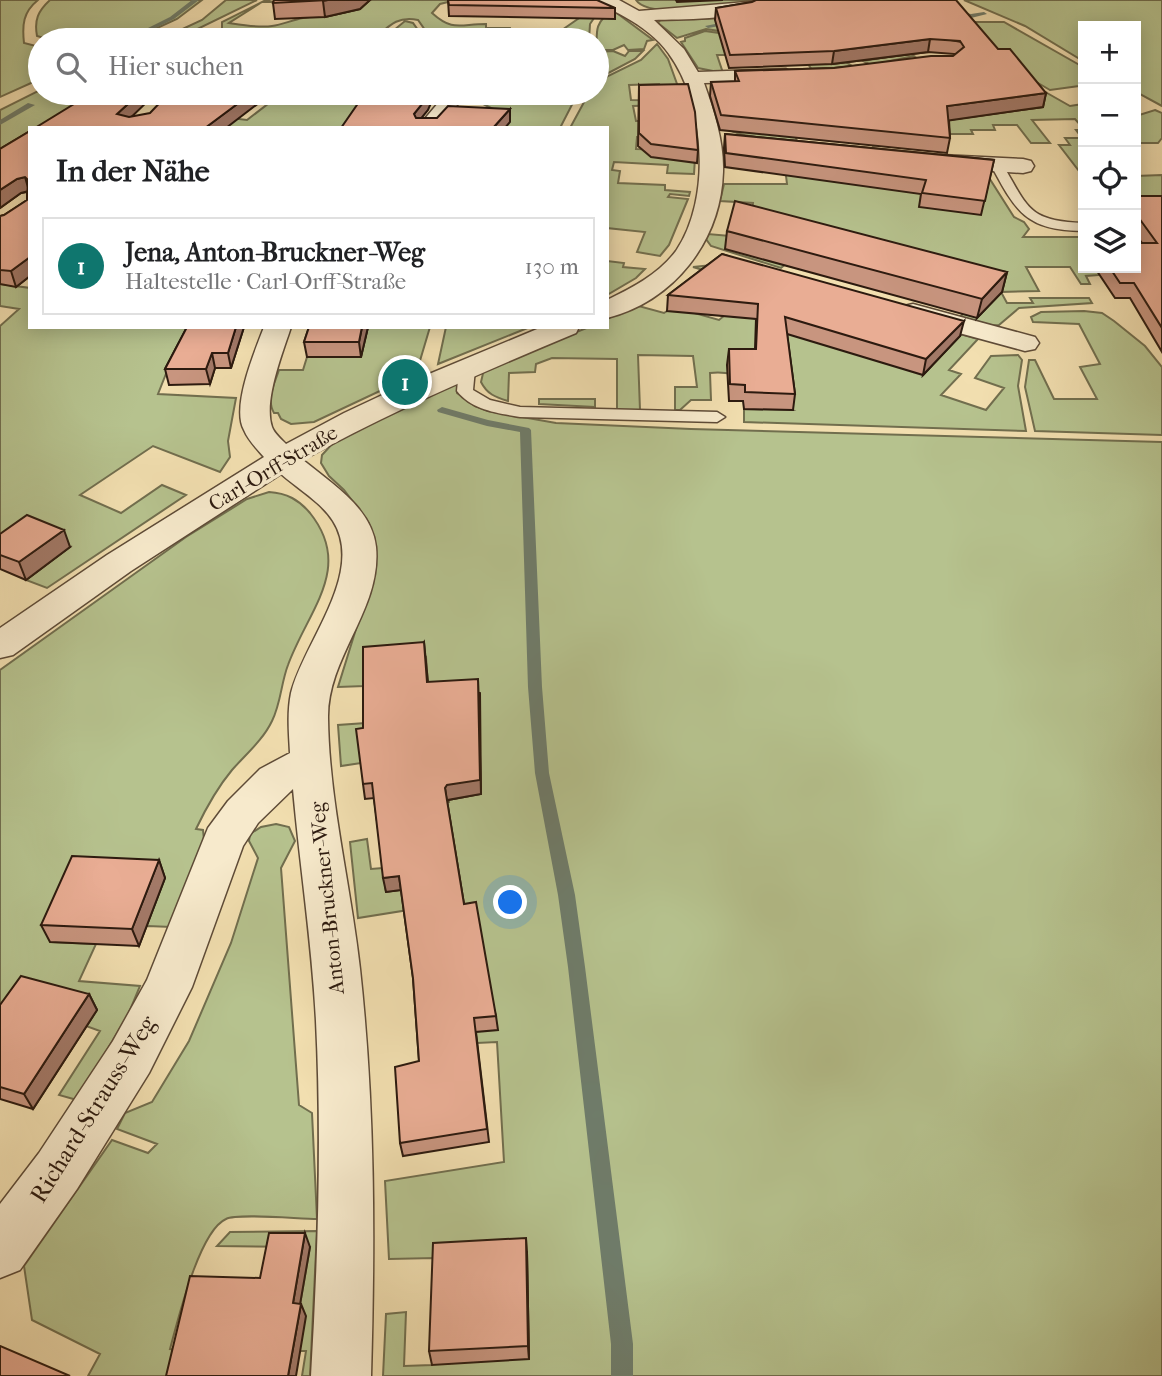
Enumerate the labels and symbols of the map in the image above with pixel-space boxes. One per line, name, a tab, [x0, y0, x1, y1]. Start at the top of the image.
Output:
pin: 1	[382, 356, 428, 408]
street label: Carl-Orff-Straße	[204, 420, 342, 516]
street label: Anton-Bruckner-Weg	[305, 800, 349, 996]
your location	[493, 885, 527, 919]
street label: Richard-Strauss-Weg	[24, 1009, 162, 1208]

